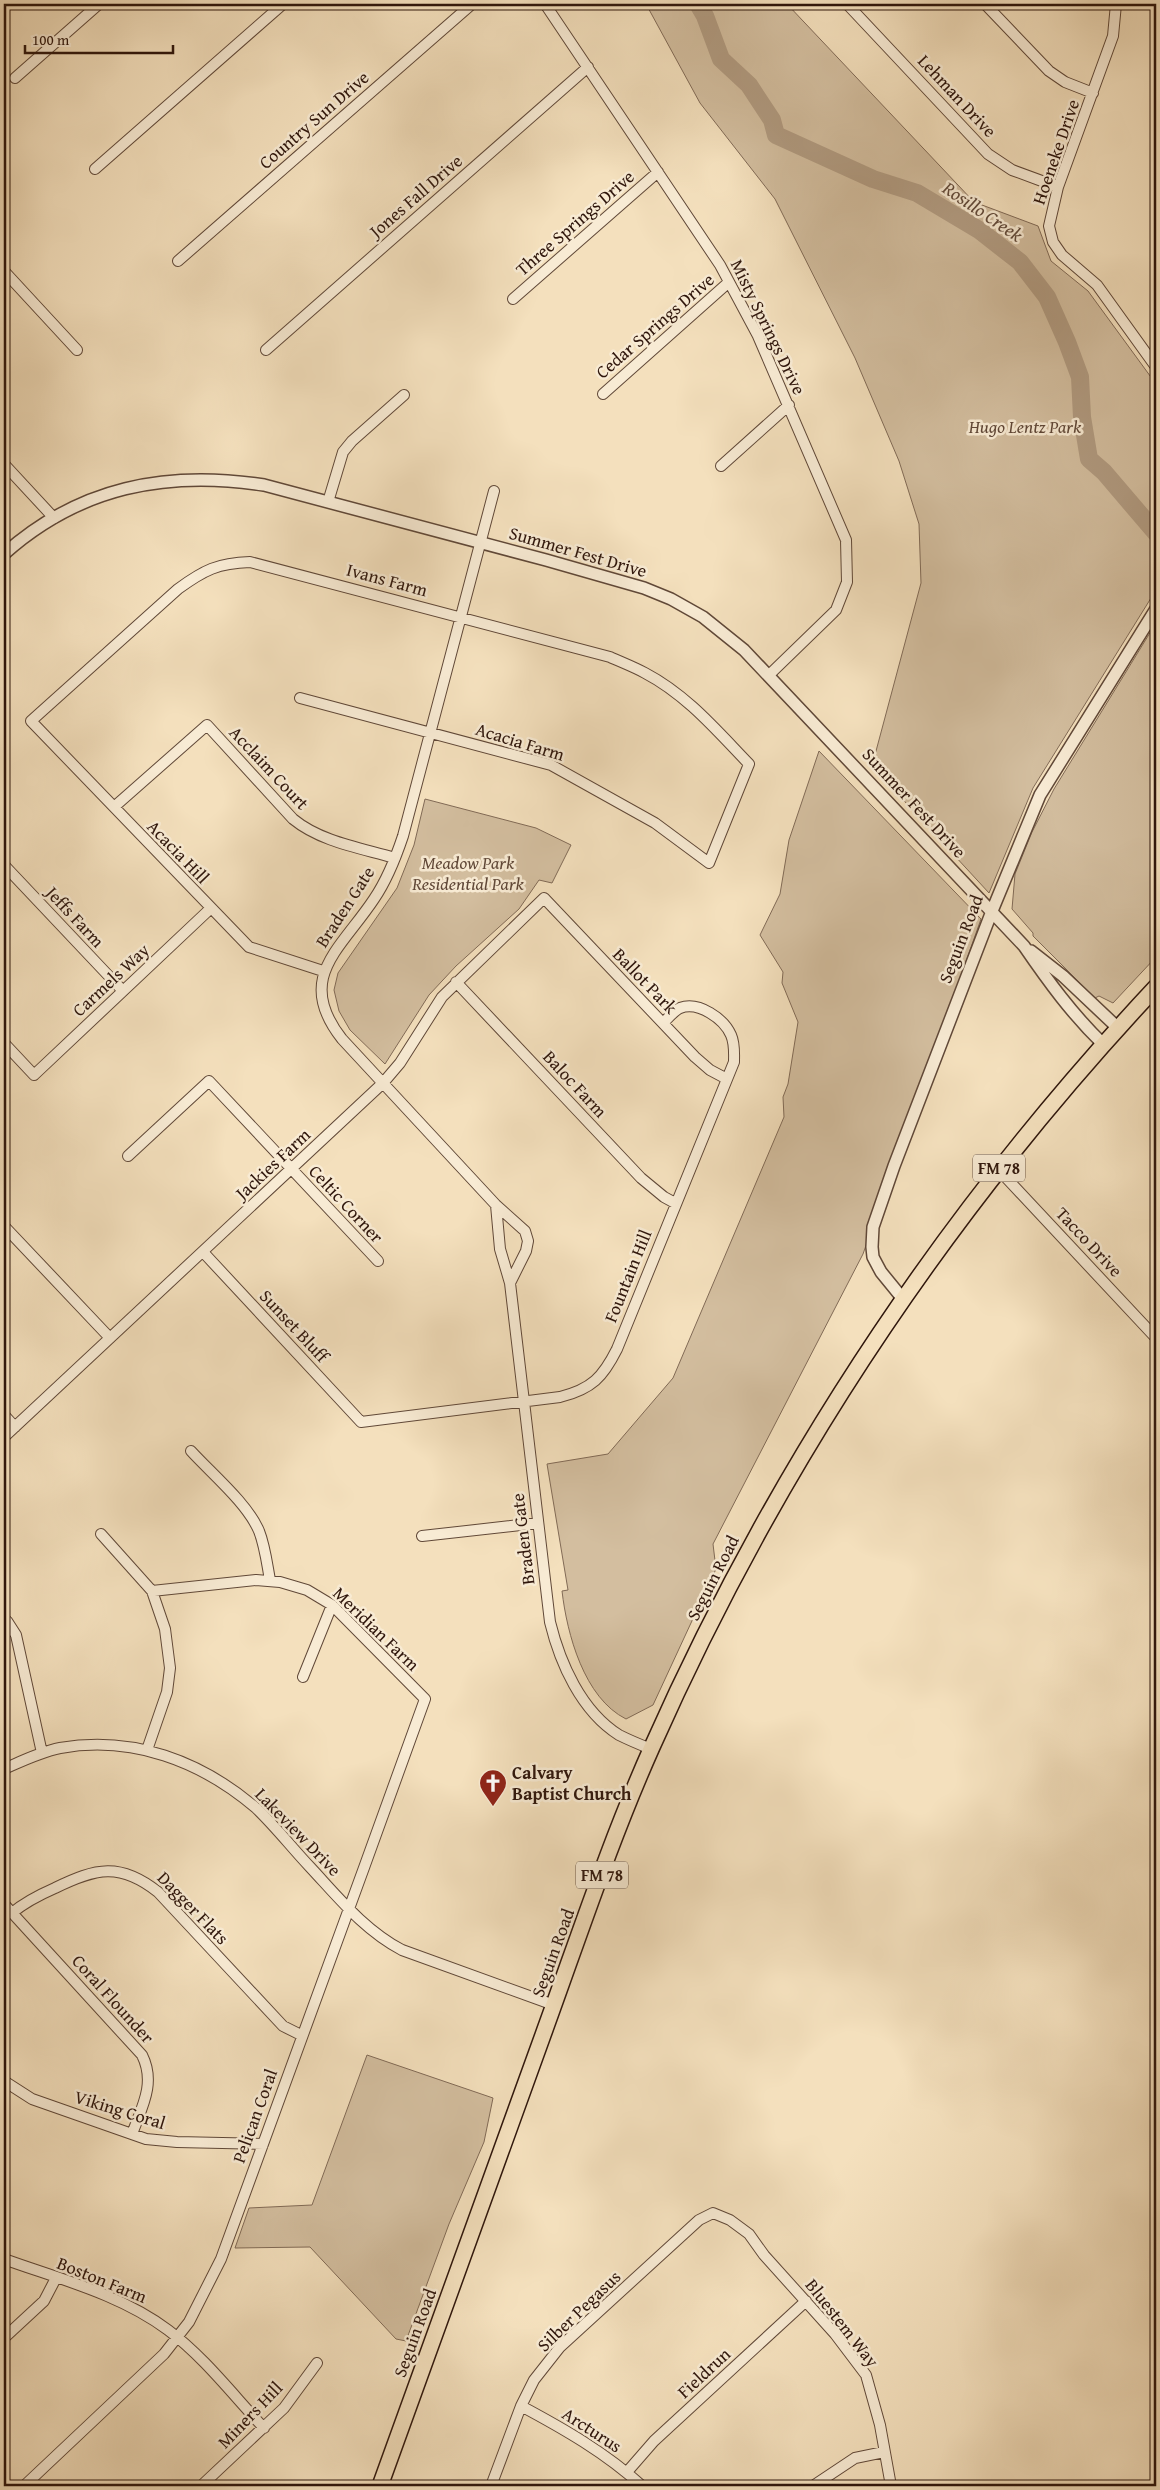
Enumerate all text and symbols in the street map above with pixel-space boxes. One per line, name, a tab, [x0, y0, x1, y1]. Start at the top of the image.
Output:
scale bar	[25, 22, 172, 54]
text: 100 m	[32, 29, 70, 50]
street label: Lehman Drive	[912, 48, 1003, 143]
street label: Country Sun Drive	[253, 64, 375, 175]
street label: Hoeneke Drive	[1025, 96, 1086, 208]
street label: Jones Fall Drive	[362, 148, 468, 245]
street label: Three Springs Drive	[509, 163, 640, 282]
water label: Rosillo Creek	[936, 173, 1029, 248]
street label: Misty Springs Drive	[724, 254, 813, 399]
street label: Cedar Springs Drive	[589, 266, 720, 385]
park label: Hugo Lentz Park	[968, 413, 1082, 440]
street label: Summer Fest Drive	[506, 519, 650, 584]
street label: Ivans Farm	[344, 556, 431, 603]
street label: Acacia Farm	[472, 715, 568, 768]
street label: Acclaim Court	[223, 720, 316, 816]
street label: Summer Fest Drive	[856, 741, 973, 864]
street label: Acacia Hill	[141, 813, 216, 890]
park label: Meadow Park Residential Park	[411, 849, 525, 897]
street label: Braden Gate	[308, 861, 381, 953]
street label: Jeffs Farm	[38, 878, 111, 954]
street label: Seguin Road	[931, 890, 990, 987]
street label: Carmels Way	[66, 937, 155, 1023]
street label: Ballot Park	[607, 941, 685, 1021]
street label: Baloc Farm	[537, 1044, 614, 1124]
street label: Jackies Farm	[227, 1121, 317, 1207]
road number: FM 78	[973, 1154, 1025, 1182]
street label: Celtic Corner	[303, 1158, 390, 1249]
street label: Tacco Drive	[1050, 1200, 1129, 1283]
street label: Fountain Hill	[597, 1225, 658, 1326]
street label: Sunset Bluff	[253, 1283, 337, 1370]
street label: Braden Gate	[503, 1492, 542, 1586]
street label: Seguin Road	[679, 1530, 746, 1625]
street label: Meridian Farm	[327, 1580, 426, 1677]
place label: Calvary Baptist Church	[512, 1759, 632, 1807]
church icon: Calvary Baptist Church	[478, 1768, 508, 1807]
street label: Lakeview Drive	[249, 1781, 348, 1882]
road number: FM 78	[576, 1862, 628, 1888]
street label: Dagger Flats	[151, 1865, 235, 1950]
street label: Seguin Road	[524, 1904, 581, 2001]
street label: Coral Flounder	[66, 1948, 161, 2050]
street label: Pelican Coral	[225, 2065, 284, 2167]
street label: Viking Coral	[71, 2083, 169, 2136]
street label: Boston Farm	[53, 2249, 151, 2310]
street label: Silber Pegasus	[531, 2264, 627, 2358]
street label: Bluestem Way	[799, 2273, 886, 2373]
street label: Seguin Road	[386, 2284, 443, 2381]
street label: Fieldrun	[671, 2341, 736, 2404]
street label: Miners Hill	[211, 2375, 289, 2454]
street label: Arcturus	[557, 2400, 627, 2459]

